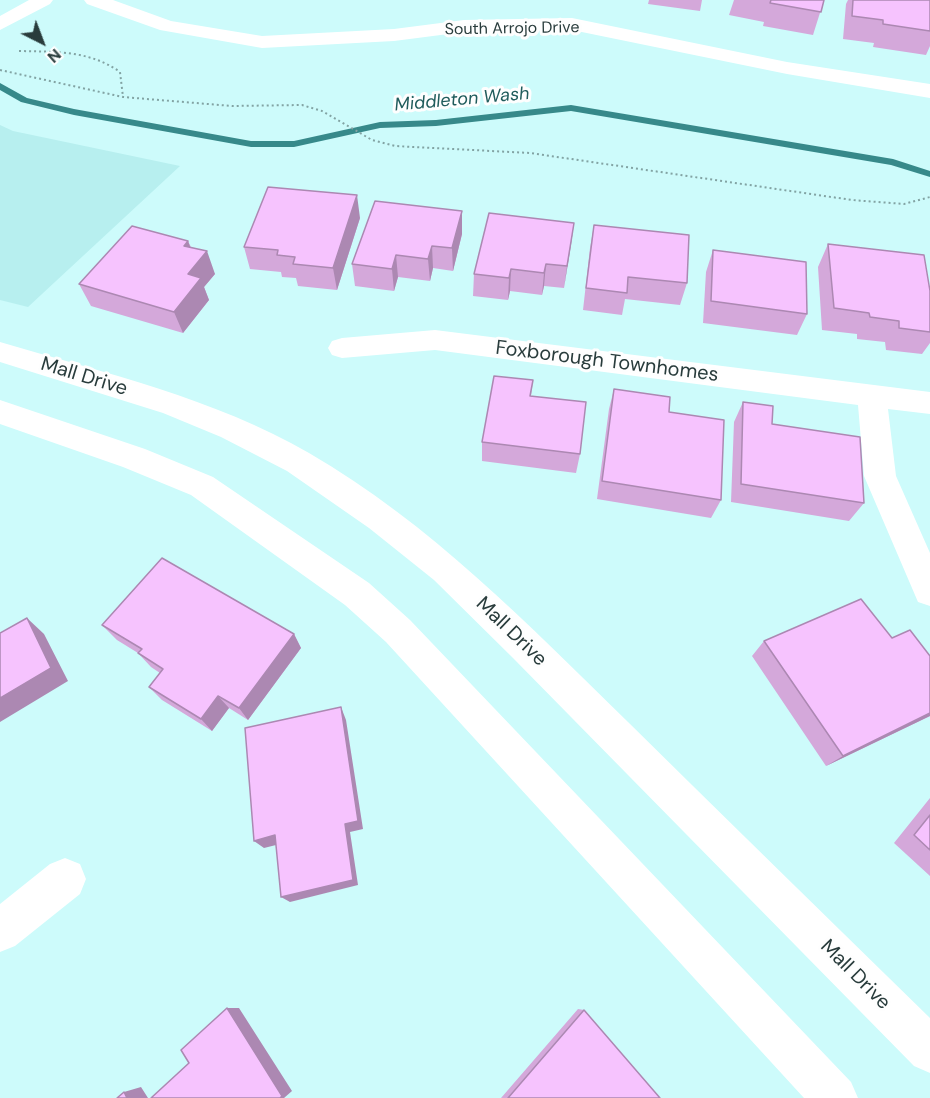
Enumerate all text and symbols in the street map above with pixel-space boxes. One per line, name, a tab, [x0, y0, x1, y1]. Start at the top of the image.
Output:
north arrow	[12, 12, 72, 72]
street label: South Arrojo Drive	[444, 18, 580, 40]
text: N	[43, 44, 66, 67]
water label: Middleton Wash	[394, 83, 530, 117]
street label: Foxborough Townhomes	[494, 336, 720, 388]
street label: Mall Drive	[38, 352, 130, 402]
street label: Mall Drive	[471, 592, 551, 672]
street label: Mall Drive	[815, 935, 895, 1015]

